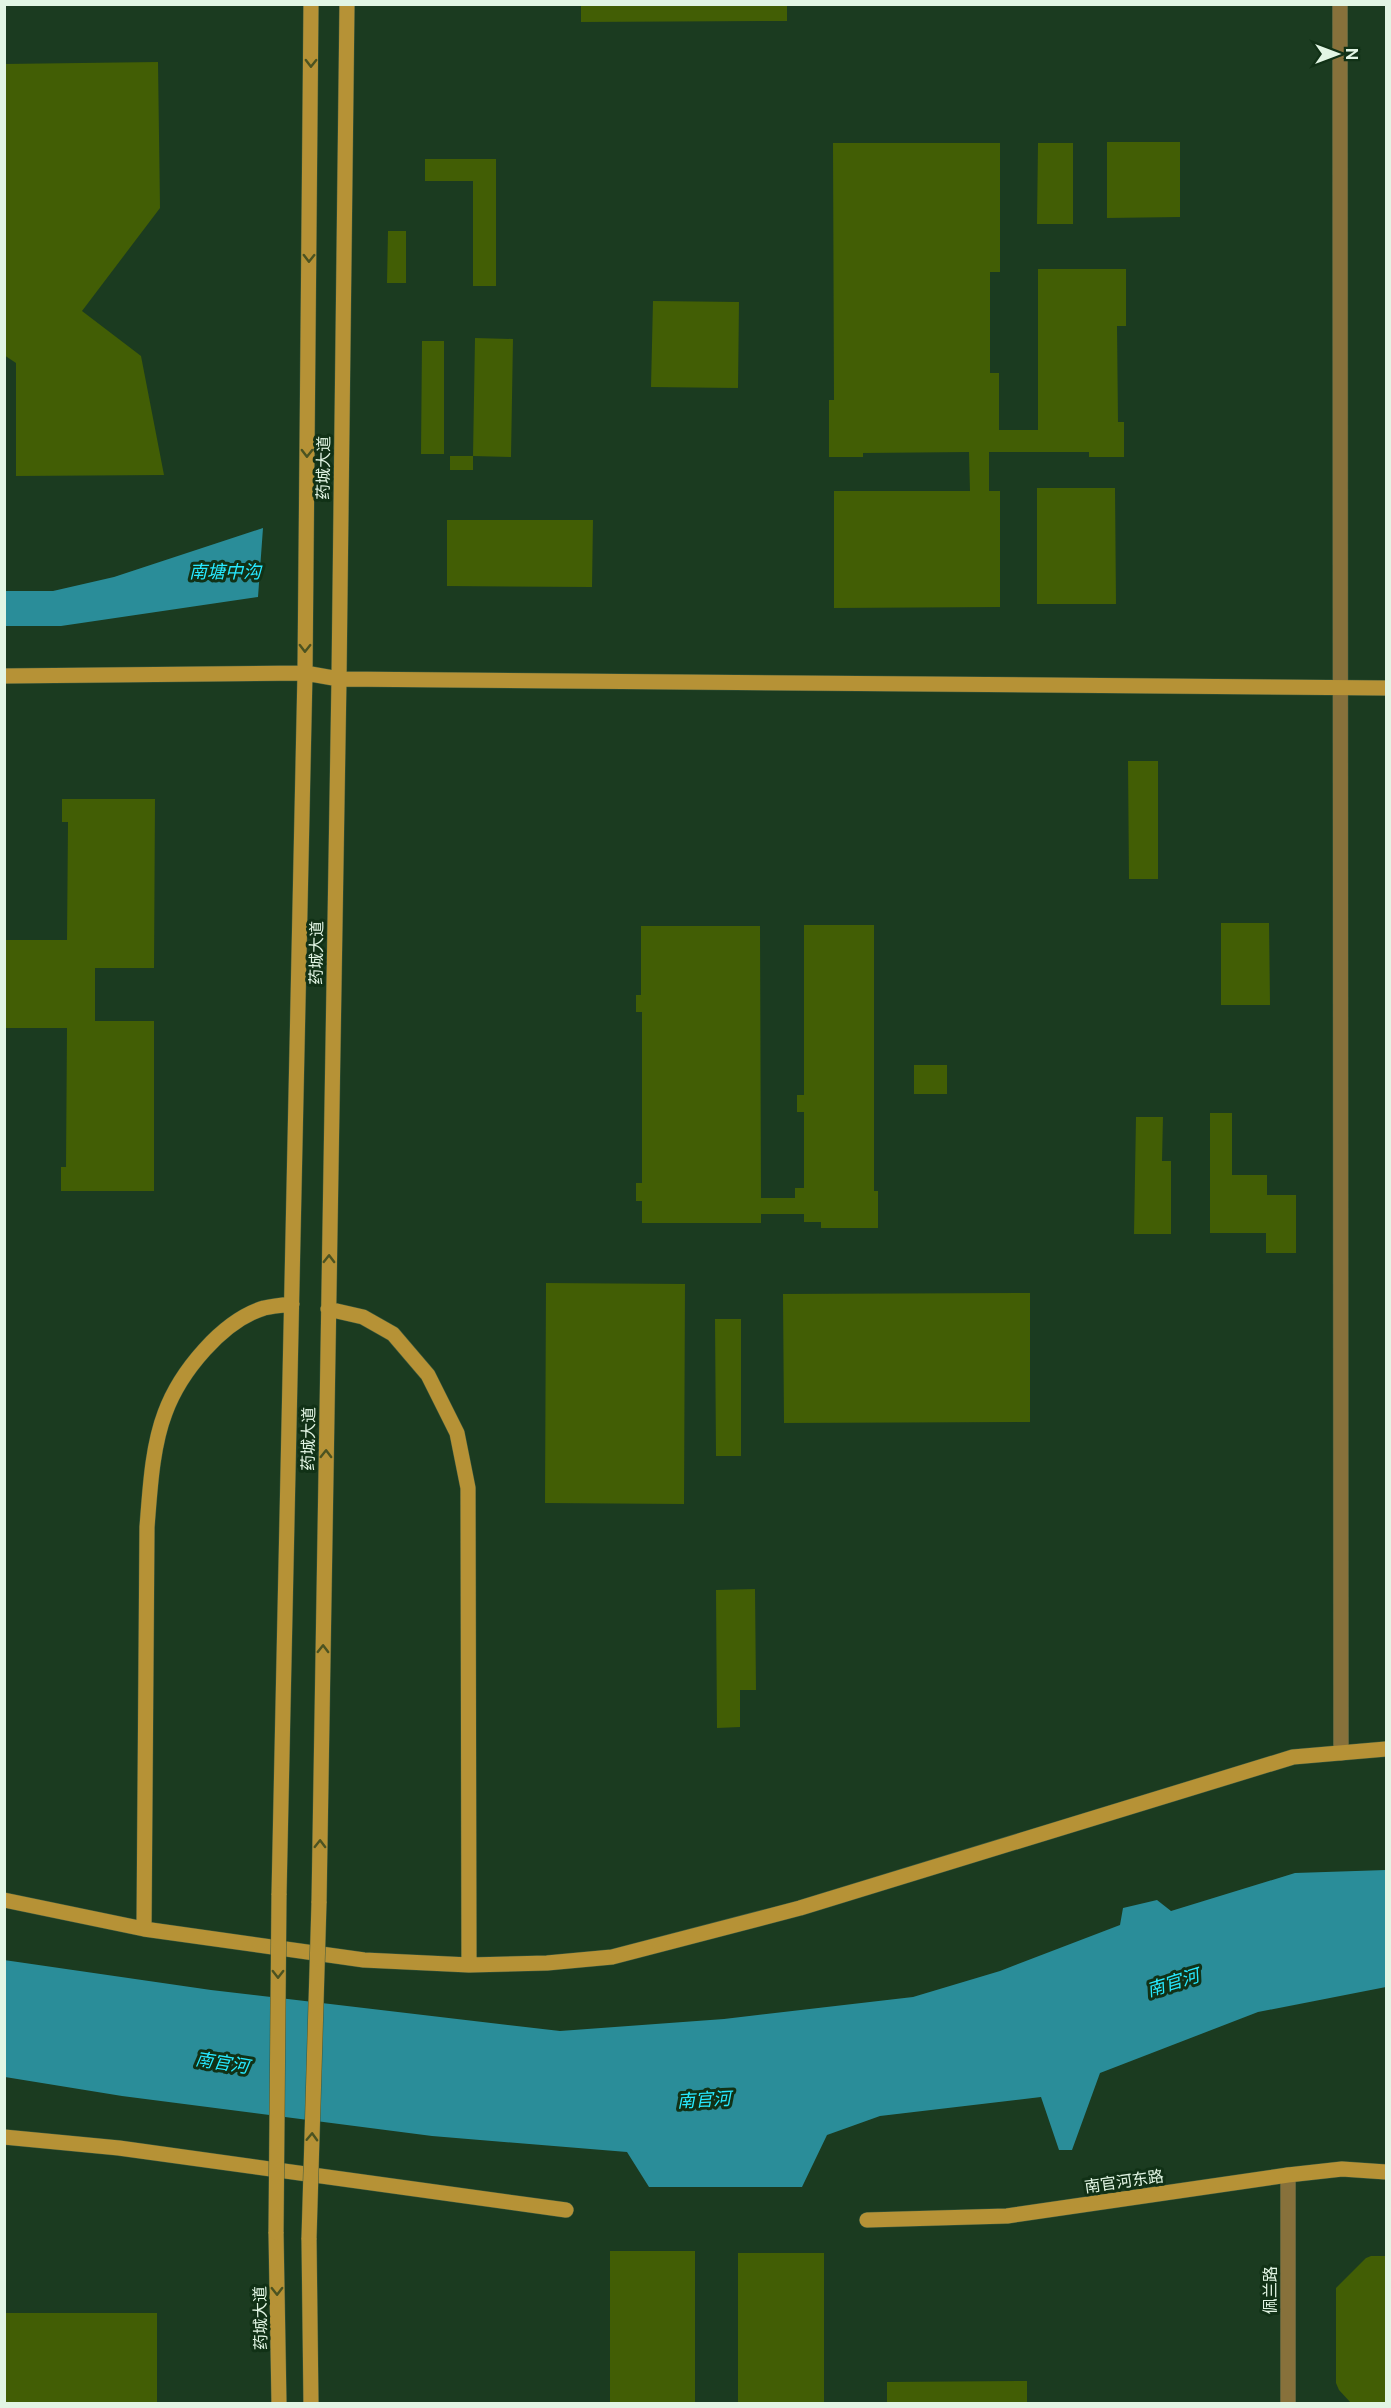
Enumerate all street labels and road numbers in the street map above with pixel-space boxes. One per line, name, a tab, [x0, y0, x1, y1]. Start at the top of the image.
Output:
street label: 药城大道	[313, 436, 334, 500]
street label: 药城大道	[306, 921, 327, 985]
street label: 药城大道	[298, 1407, 319, 1471]
street label: 南官河东路	[1083, 2167, 1165, 2196]
street label: 佩兰路	[1261, 2266, 1280, 2314]
street label: 药城大道	[250, 2286, 271, 2350]

